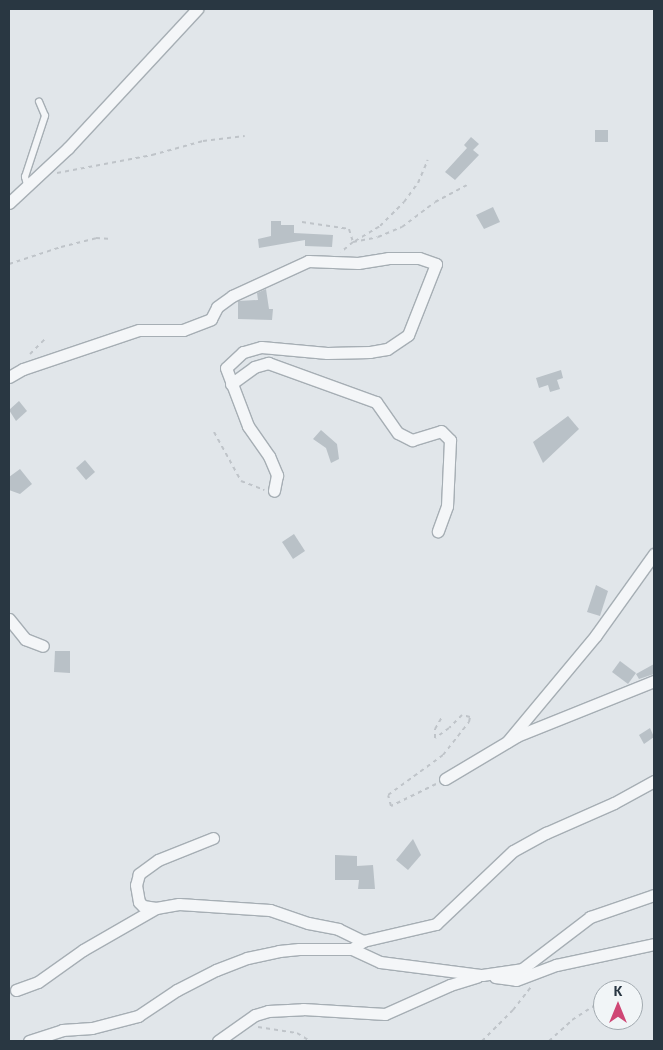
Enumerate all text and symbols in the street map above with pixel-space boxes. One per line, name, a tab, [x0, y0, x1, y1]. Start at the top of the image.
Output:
north arrow	[593, 980, 643, 1030]
text: K	[614, 982, 622, 999]

